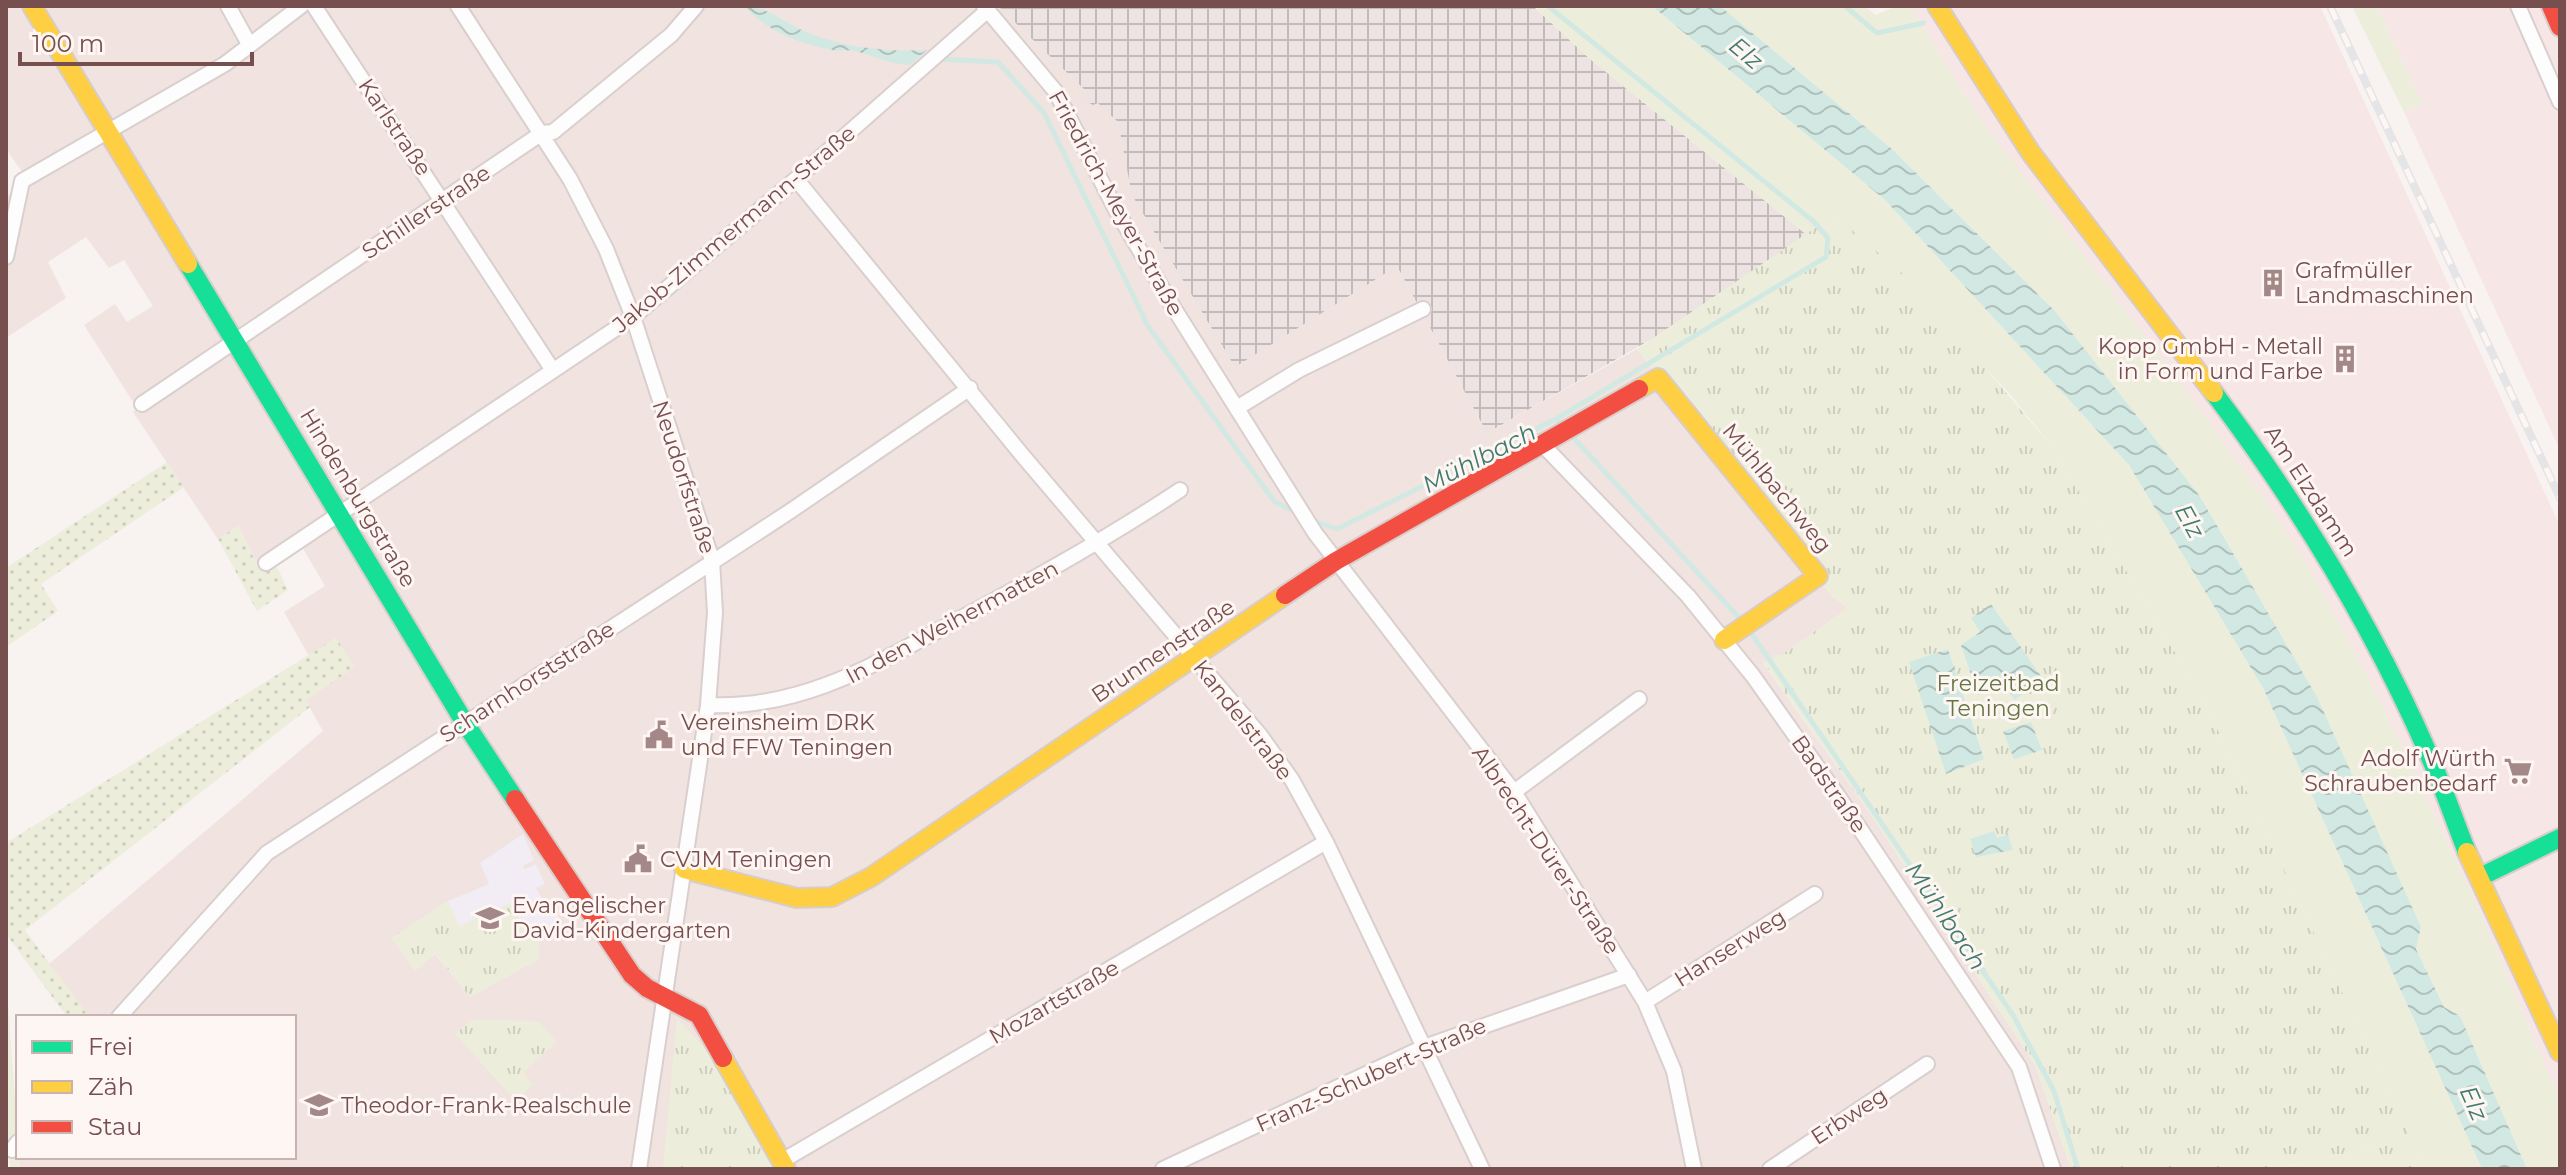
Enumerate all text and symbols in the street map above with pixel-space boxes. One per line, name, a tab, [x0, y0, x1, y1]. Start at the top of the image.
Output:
scale bar	[20, 16, 252, 66]
text: 100 m	[32, 29, 104, 58]
water label: Elz	[1723, 31, 1769, 76]
street label: Karlstraße	[353, 73, 437, 181]
street label: Friedrich-Meyer-Straße	[1043, 86, 1189, 320]
street label: Jakob-Zimmermann-Straße	[606, 120, 861, 339]
street label: Schillerstraße	[357, 159, 495, 265]
place label: Grafmüller Landmaschinen	[2295, 257, 2474, 309]
building icon: Grafmüller Landmaschinen	[2258, 268, 2288, 298]
place label: Kopp GmbH - Metall in Form und Farbe	[2098, 333, 2323, 385]
building icon: Kopp GmbH - Metall in Form und Farbe	[2330, 344, 2360, 374]
street label: Neudorfstraße	[647, 397, 721, 557]
street label: Hindenburgstraße	[294, 404, 422, 592]
water label: Mühlbach	[1417, 417, 1541, 499]
street label: Mühlbachweg	[1717, 418, 1837, 558]
street label: Am Elzdamm	[2259, 420, 2363, 562]
water label: Elz	[2169, 499, 2211, 544]
street label: In den Weihermatten	[841, 554, 1063, 690]
street label: Brunnenstraße	[1086, 593, 1240, 709]
street label: Scharnhorststraße	[435, 615, 619, 749]
street label: Kandelstraße	[1187, 654, 1299, 786]
park label: Freizeitbad Teningen	[1936, 670, 2060, 722]
place label: Vereinsheim DRK und FFW Teningen	[681, 709, 893, 761]
public building icon: Vereinsheim DRK und FFW Teningen	[644, 720, 674, 750]
street label: Badstraße	[1786, 730, 1872, 838]
street label: Albrecht-Dürer-Straße	[1466, 741, 1626, 959]
place label: Adolf Würth Schraubenbedarf	[2304, 745, 2498, 797]
supermarket icon: Adolf Würth Schraubenbedarf	[2503, 756, 2533, 786]
public building icon: CVJM Teningen	[623, 844, 653, 874]
place label: CVJM Teningen	[660, 846, 832, 873]
water label: Mühlbach	[1899, 857, 1993, 975]
place label: Evangelischer David-Kindergarten	[512, 892, 731, 944]
school or university icon: Evangelischer David-Kindergarten	[475, 903, 505, 933]
street label: Hanserweg	[1669, 903, 1791, 993]
street label: Mozartstraße	[984, 954, 1124, 1050]
street label: Franz-Schubert-Straße	[1252, 1012, 1490, 1138]
legend	[16, 1015, 296, 1159]
text: Frei	[88, 1032, 133, 1061]
text: Zäh	[88, 1072, 134, 1101]
street label: Erbweg	[1806, 1081, 1892, 1151]
water label: Elz	[2454, 1081, 2495, 1125]
school or university icon: Theodor-Frank-Realschule	[304, 1090, 334, 1120]
place label: Theodor-Frank-Realschule	[341, 1092, 631, 1119]
text: Stau	[88, 1112, 142, 1141]

